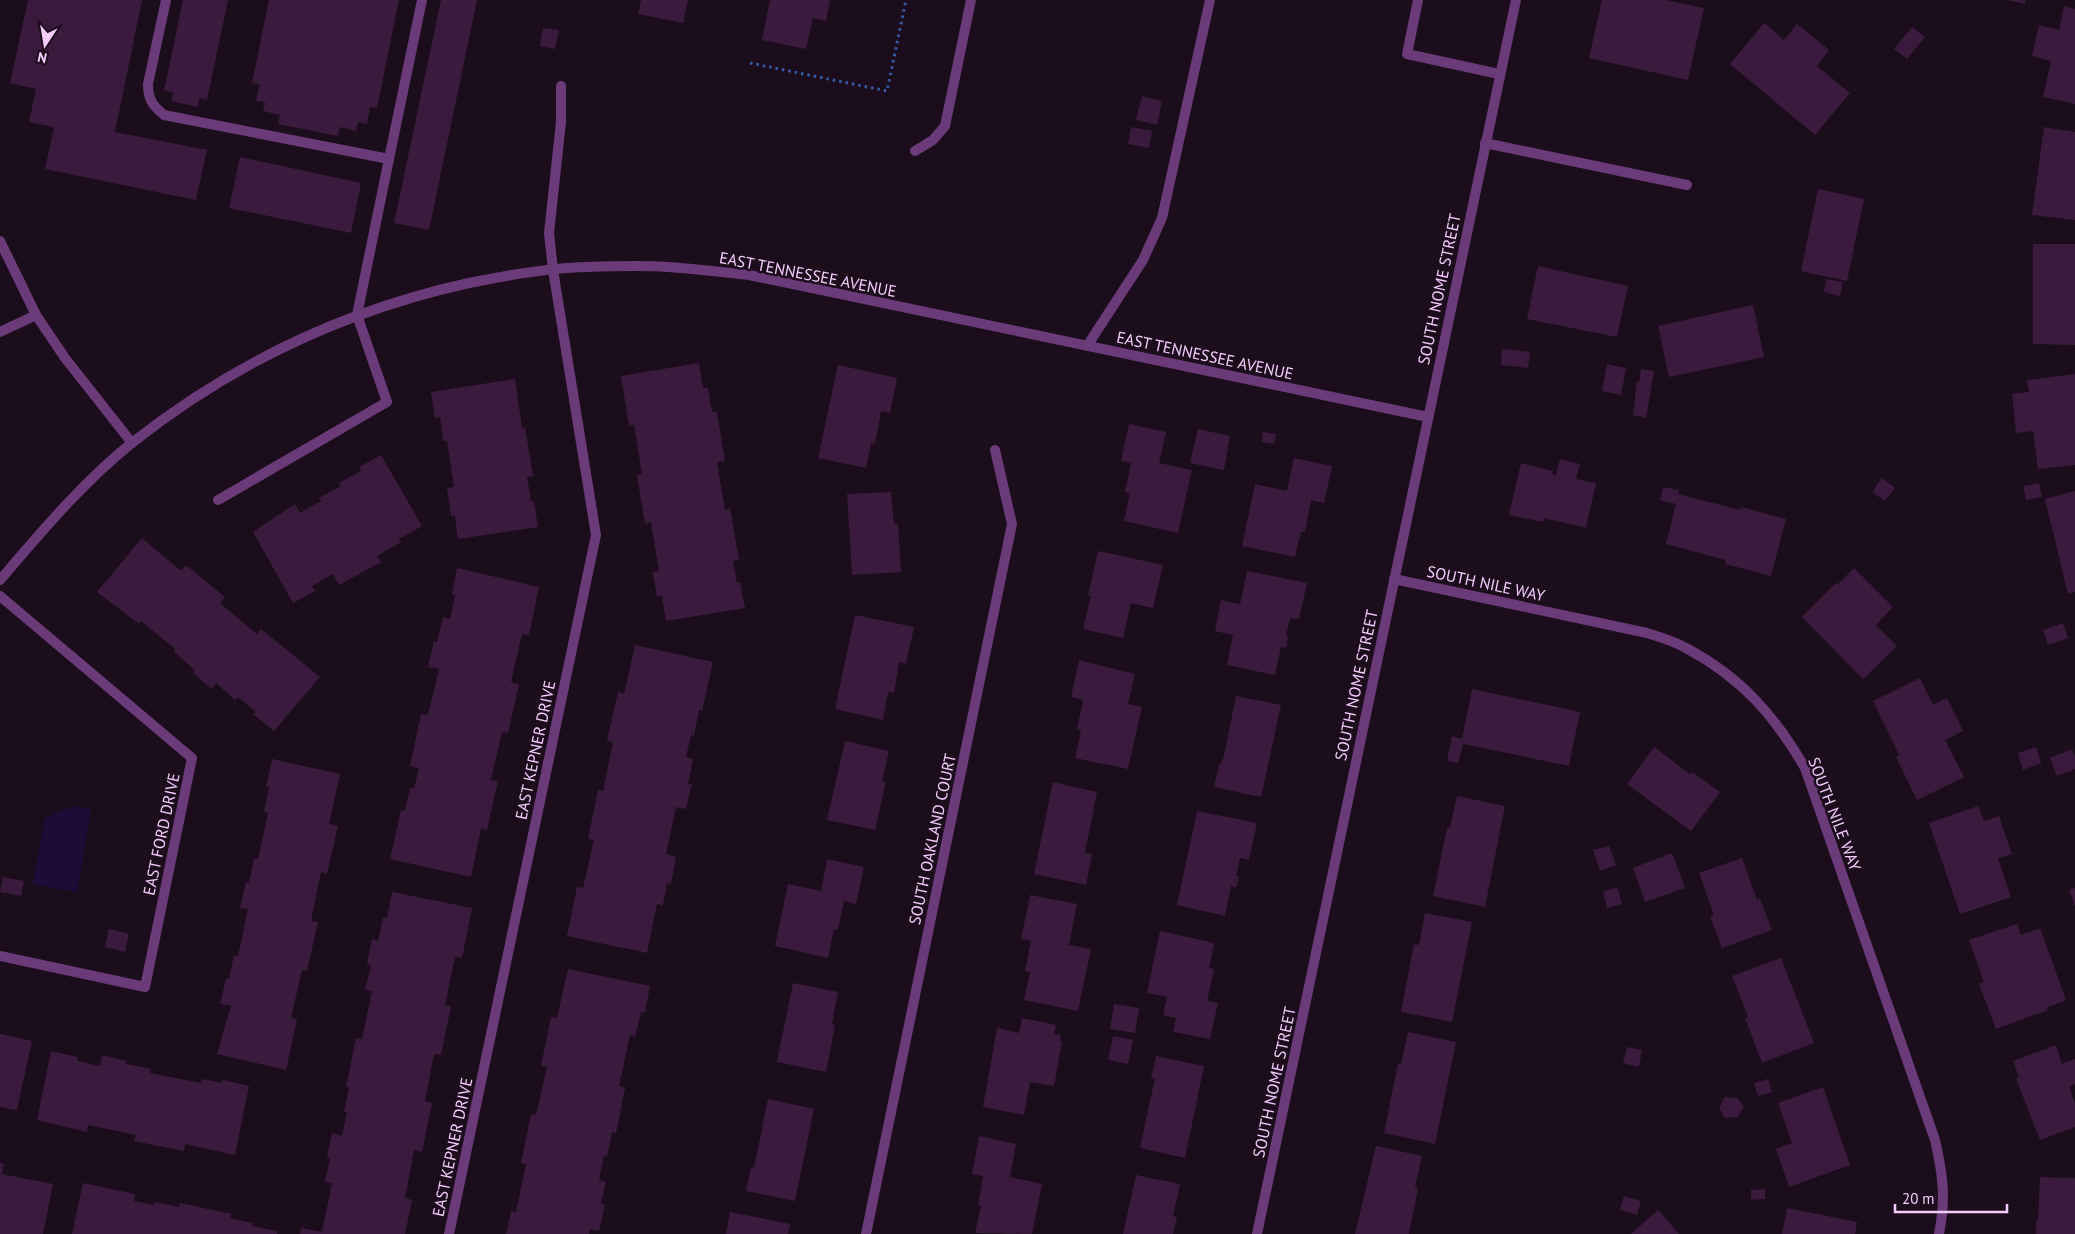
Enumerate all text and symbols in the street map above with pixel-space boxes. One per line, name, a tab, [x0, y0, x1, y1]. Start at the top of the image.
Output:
north arrow	[20, 20, 70, 70]
text: N	[36, 48, 49, 67]
street label: SOUTH NOME STREET	[1413, 212, 1465, 366]
street label: EAST TENNESSEE AVENUE	[718, 247, 898, 301]
street label: EAST TENNESSEE AVENUE	[1115, 327, 1295, 383]
street label: SOUTH NILE WAY	[1425, 561, 1547, 605]
street label: SOUTH NOME STREET	[1330, 608, 1382, 762]
street label: EAST KEPNER DRIVE	[510, 679, 560, 821]
street label: SOUTH OAKLAND COURT	[904, 752, 960, 926]
street label: SOUTH NILE WAY	[1804, 754, 1866, 874]
street label: EAST FORD DRIVE	[138, 771, 184, 897]
street label: SOUTH NOME STREET	[1248, 1005, 1300, 1159]
street label: EAST KEPNER DRIVE	[427, 1076, 477, 1218]
scale bar	[1895, 1182, 2008, 1214]
text: 20 m	[1902, 1189, 1935, 1208]

